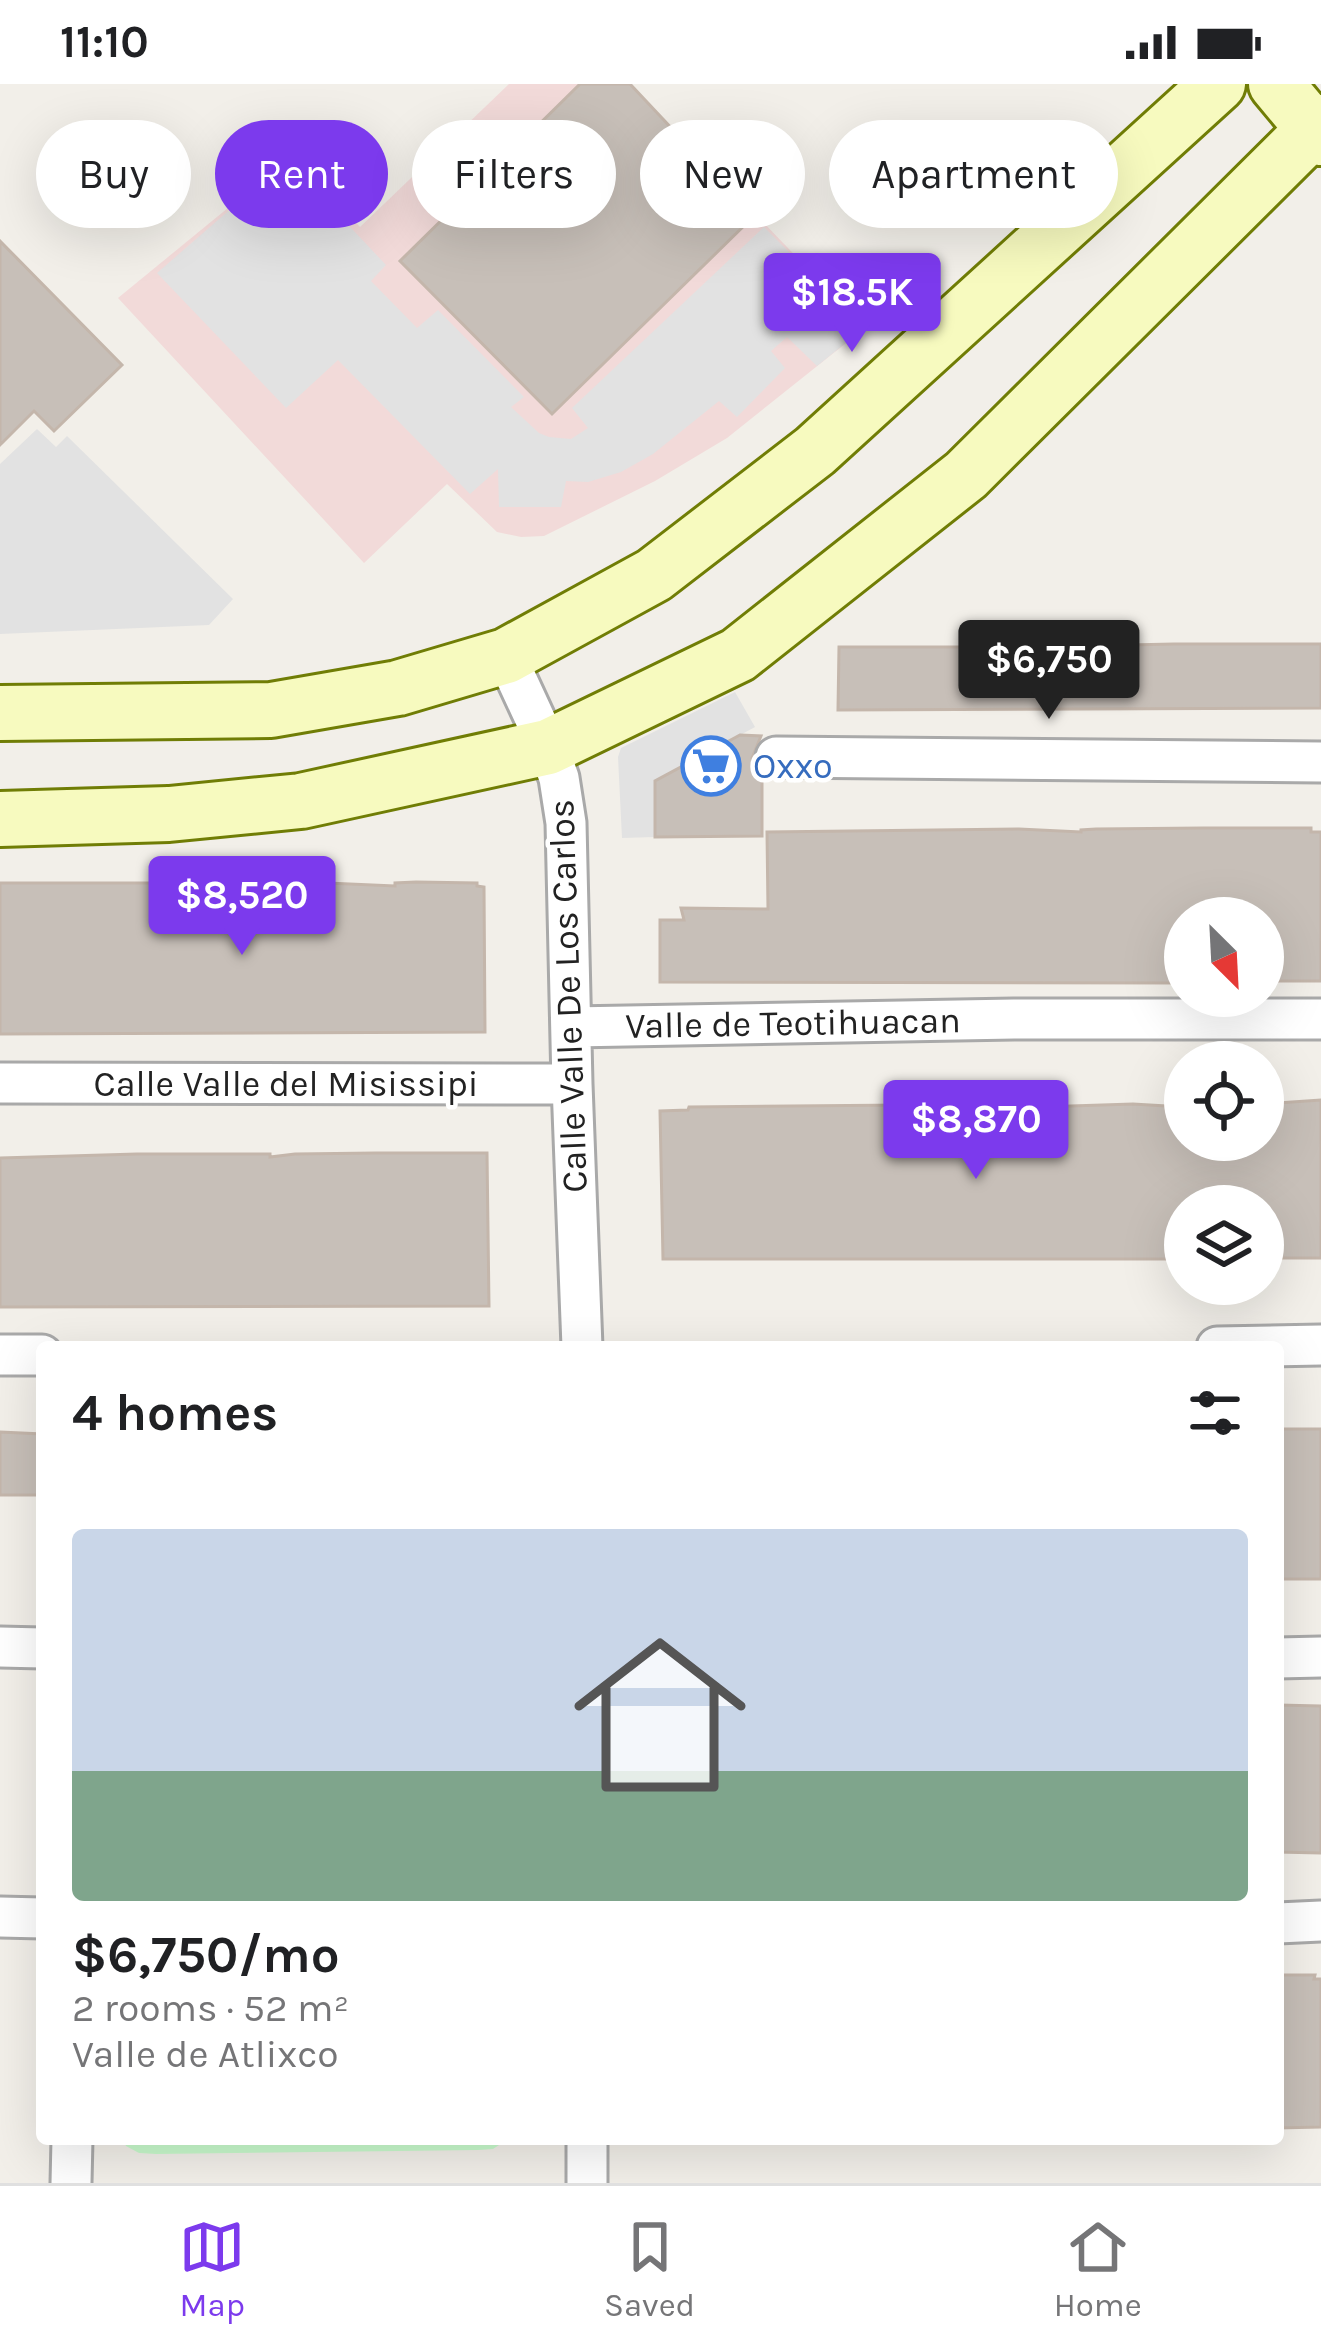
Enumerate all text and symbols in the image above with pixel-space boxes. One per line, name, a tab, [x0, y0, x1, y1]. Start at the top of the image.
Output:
text: 11:10	[60, 16, 149, 68]
chip: Buy	[36, 120, 191, 228]
chip: Rent	[215, 120, 388, 228]
chip: Filters	[412, 120, 616, 228]
chip: New	[640, 120, 805, 228]
chip: Apartment	[829, 120, 1118, 228]
pin: $18.5K	[754, 253, 950, 355]
text: $18.5K	[791, 269, 913, 315]
pin: $6,750	[951, 620, 1147, 722]
text: $6,750	[985, 636, 1113, 682]
supermarket icon: Oxxo	[680, 735, 742, 797]
place label: Oxxo	[753, 745, 833, 787]
street label: Calle Valle De Los Carlos	[540, 799, 596, 1193]
pin: $8,520	[144, 856, 340, 958]
text: $8,520	[176, 872, 308, 918]
north arrow	[1164, 897, 1284, 1017]
map controls	[1164, 897, 1284, 1305]
street label: Valle de Teotihuacan	[625, 999, 961, 1047]
button: locate	[1164, 1041, 1284, 1161]
street label: Calle Valle del Misissipi	[94, 1063, 478, 1105]
pin: $8,870	[878, 1080, 1074, 1182]
text: $8,870	[910, 1096, 1042, 1142]
button: layers	[1164, 1185, 1284, 1305]
icon: filters	[1182, 1380, 1248, 1446]
text: 4 homes	[72, 1383, 278, 1443]
icon: home	[552, 1607, 768, 1823]
text: $6,750/mo	[72, 1925, 340, 1985]
text: 2 rooms · 52 m²	[72, 1985, 349, 2031]
text: Valle de Atlixco	[72, 2031, 339, 2077]
tab: Map	[179, 2214, 245, 2324]
tab: Saved	[604, 2214, 695, 2324]
tab: Home	[1054, 2214, 1142, 2324]

